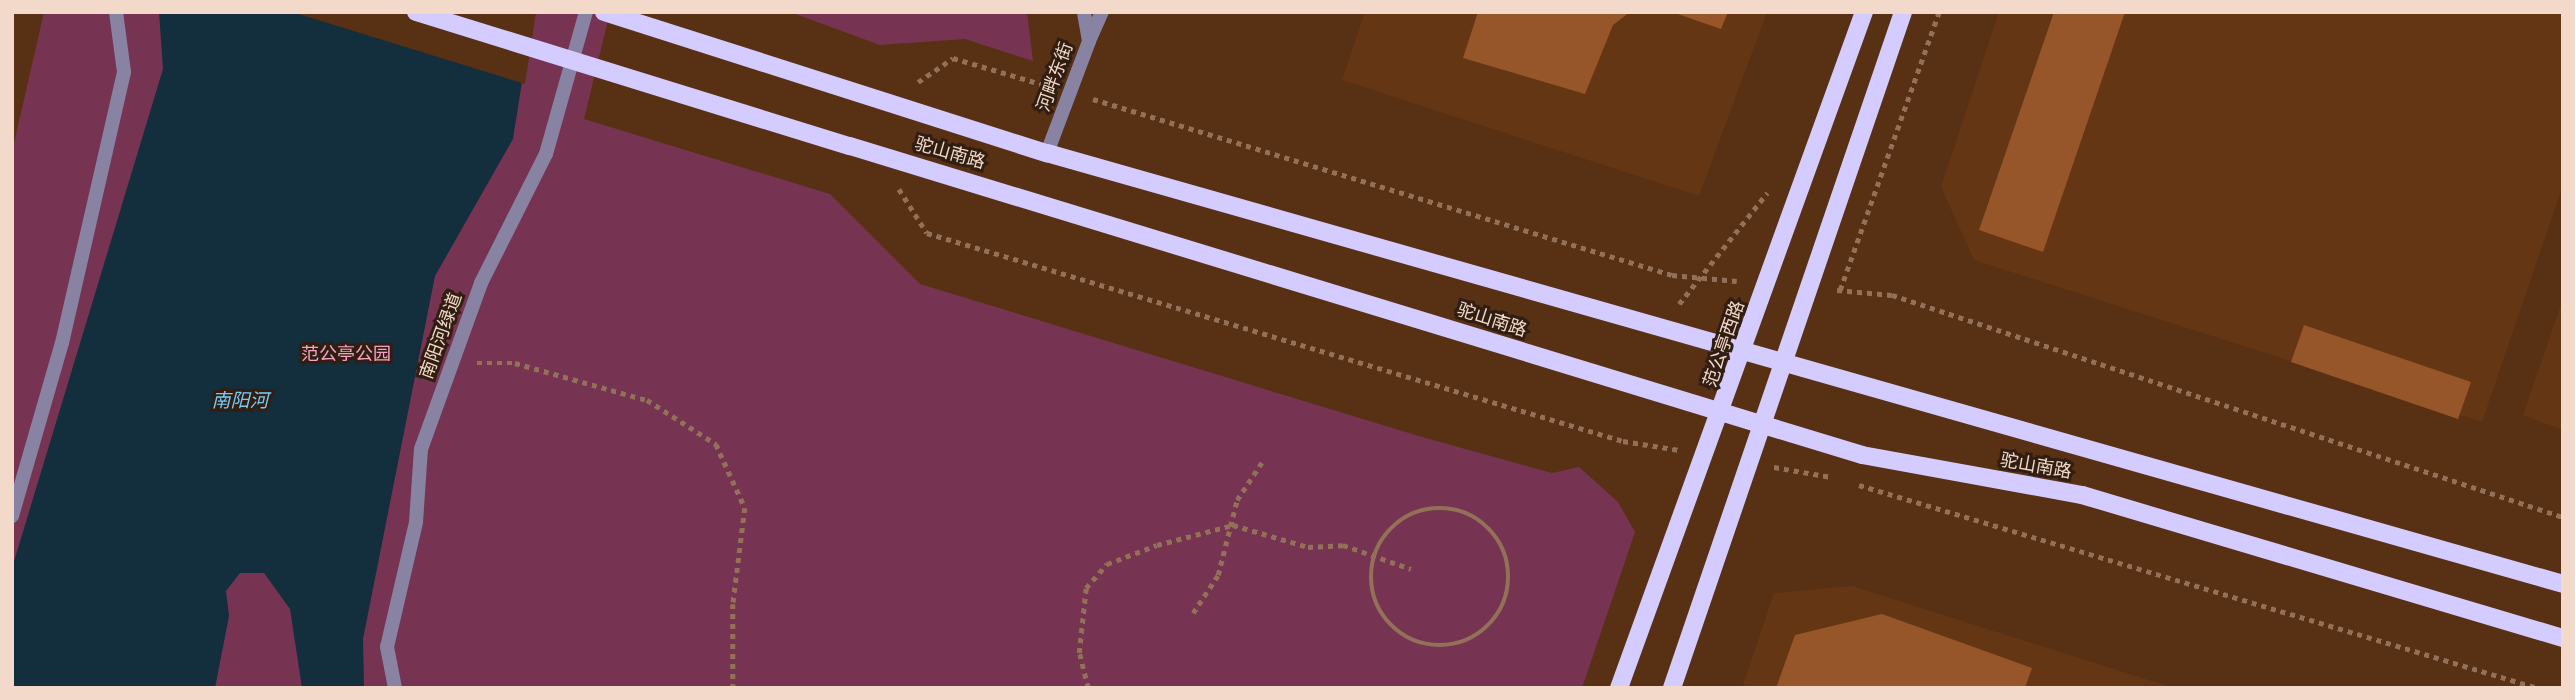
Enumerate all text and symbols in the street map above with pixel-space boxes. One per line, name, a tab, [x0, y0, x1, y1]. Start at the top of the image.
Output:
street label: 河畔东街	[1033, 39, 1077, 115]
street label: 驼山南路	[912, 133, 988, 173]
street label: 南阳河绿道	[415, 290, 467, 382]
street label: 范公亭西路	[1699, 298, 1749, 390]
street label: 驼山南路	[1454, 299, 1530, 341]
park label: 范公亭公园	[301, 343, 391, 365]
water label: 南阳河	[212, 390, 268, 412]
street label: 驼山南路	[1999, 449, 2073, 483]

